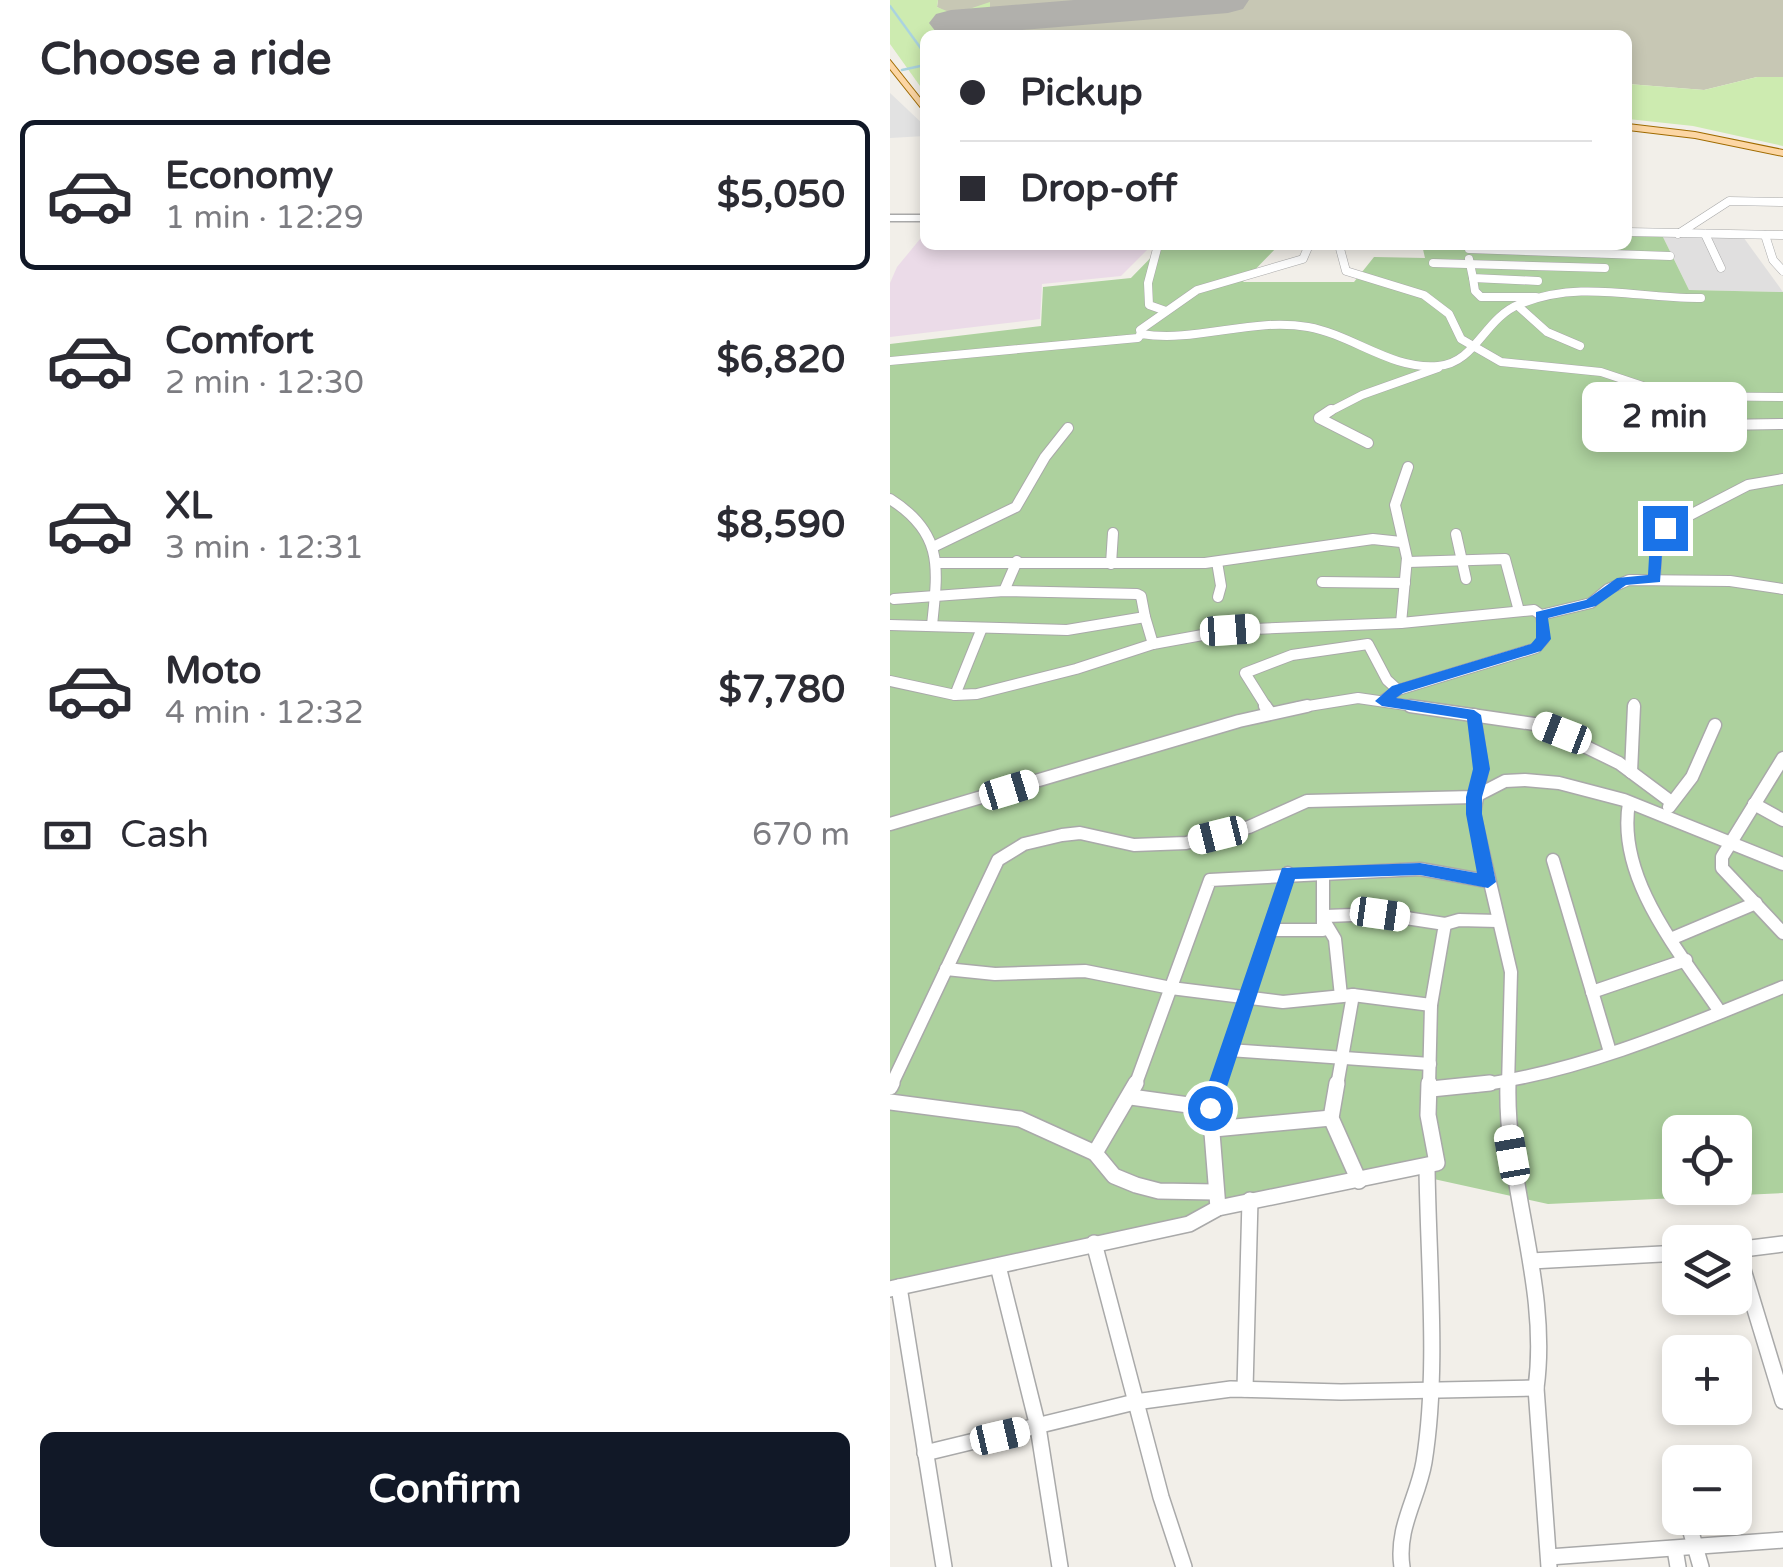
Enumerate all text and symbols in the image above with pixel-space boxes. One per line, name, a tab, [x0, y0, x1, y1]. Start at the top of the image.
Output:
text: Choose a ride	[40, 33, 331, 87]
text: Pickup	[1020, 70, 1143, 116]
icon: car	[45, 150, 135, 240]
text: Economy	[165, 153, 333, 199]
text: Drop-off	[1020, 166, 1177, 212]
text: $5,050	[717, 172, 845, 218]
text: 1 min · 12:29	[165, 199, 364, 237]
icon: car	[45, 315, 135, 405]
text: Comfort	[165, 318, 314, 364]
text: $6,820	[716, 337, 845, 383]
text: 2 min · 12:30	[165, 364, 364, 402]
callout: 2 min	[1582, 383, 1748, 453]
text: 2 min	[1622, 398, 1707, 436]
icon: car	[45, 480, 135, 570]
text: XL	[165, 483, 212, 529]
text: $8,590	[716, 502, 845, 548]
route end	[1643, 506, 1688, 551]
text: 3 min · 12:31	[165, 529, 364, 567]
car	[1199, 613, 1261, 647]
icon: car	[45, 645, 135, 735]
text: Moto	[165, 648, 261, 694]
text: $7,780	[719, 667, 845, 713]
text: 4 min · 12:32	[165, 694, 364, 732]
car	[1529, 708, 1595, 758]
car	[976, 767, 1042, 813]
icon: cash	[40, 808, 95, 863]
text: Cash	[120, 812, 209, 858]
car	[1185, 813, 1251, 857]
text: 670 m	[752, 816, 850, 854]
car	[1348, 895, 1412, 933]
route start	[1188, 1086, 1233, 1131]
map controls	[1662, 1115, 1752, 1535]
button: locate	[1662, 1115, 1752, 1205]
car	[1492, 1123, 1532, 1187]
button: layers	[1662, 1225, 1752, 1315]
button: +	[1662, 1335, 1752, 1425]
car	[967, 1415, 1033, 1457]
button: Confirm	[40, 1432, 850, 1547]
button: −	[1662, 1445, 1752, 1535]

